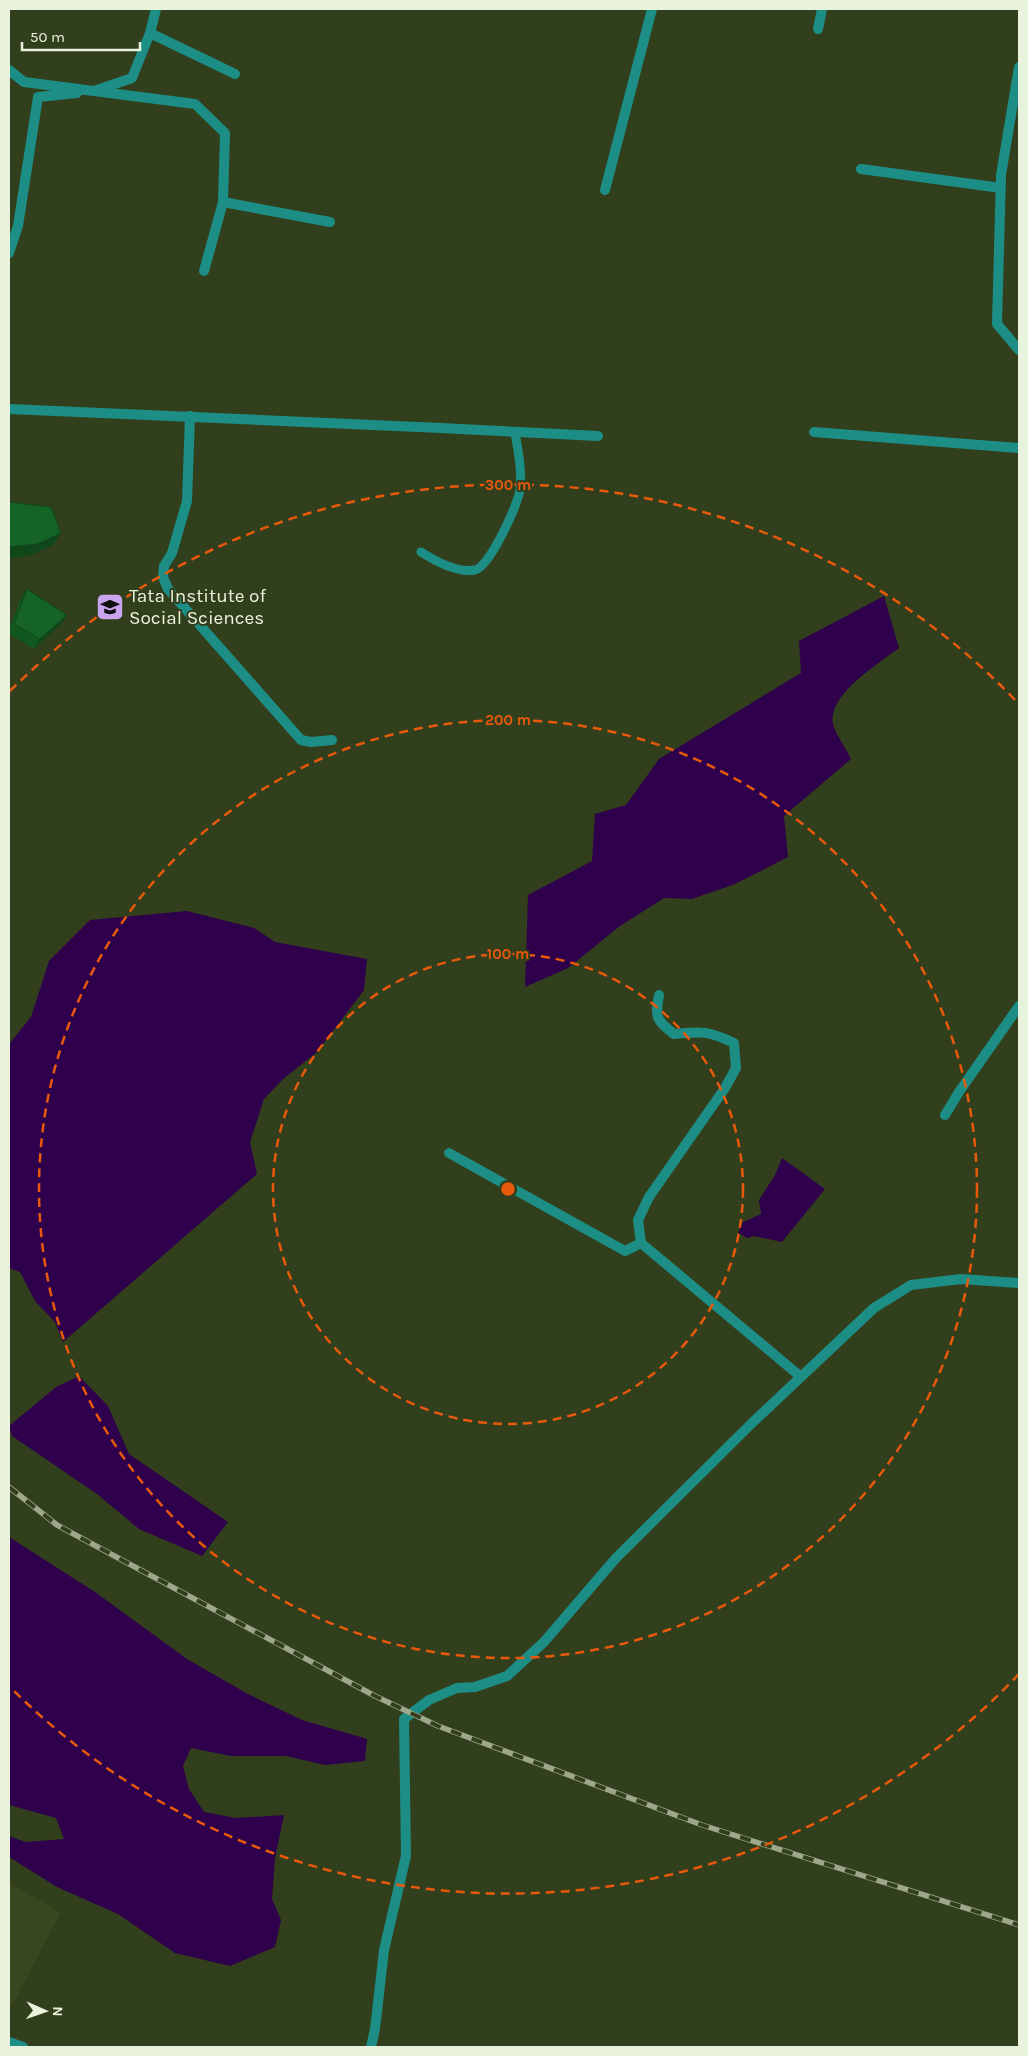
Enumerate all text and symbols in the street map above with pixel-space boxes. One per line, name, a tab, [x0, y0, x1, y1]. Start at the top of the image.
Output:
scale bar	[22, 20, 140, 52]
text: 50 m	[30, 28, 65, 46]
text: 300 m	[485, 476, 531, 494]
place label: Tata Institute of Social Sciences	[129, 585, 266, 629]
school or university icon: Tata Institute of Social Sciences	[95, 592, 125, 622]
text: 200 m	[485, 711, 531, 729]
text: 100 m	[487, 945, 529, 963]
centre of rings	[499, 1180, 517, 1198]
north arrow	[20, 1986, 70, 2036]
text: N	[49, 2006, 66, 2017]

